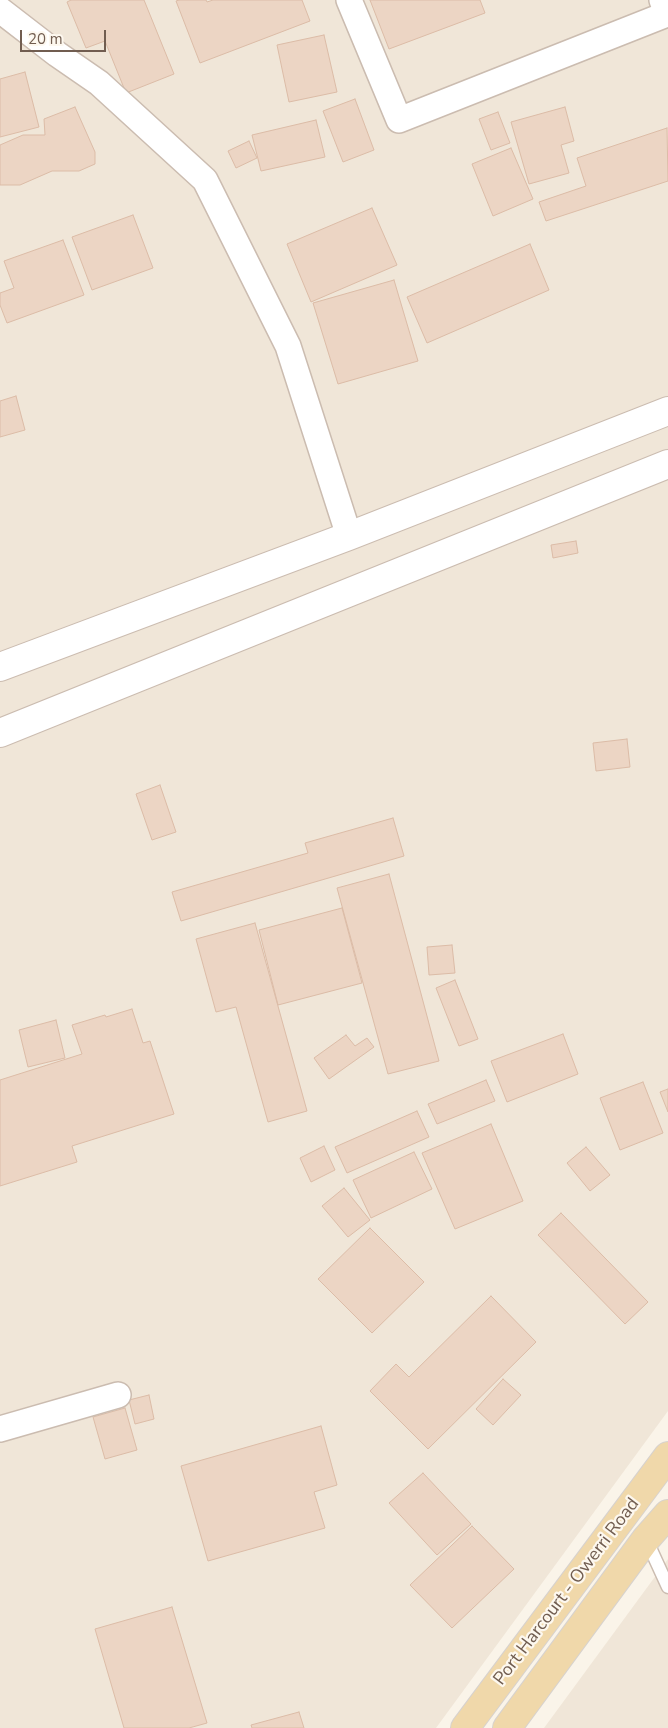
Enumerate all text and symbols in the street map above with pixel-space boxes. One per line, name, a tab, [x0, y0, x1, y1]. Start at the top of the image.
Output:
scale bar	[22, 20, 109, 52]
text: 20 m	[28, 29, 63, 49]
street label: Port Harcourt - Owerri Road	[490, 1494, 644, 1690]

